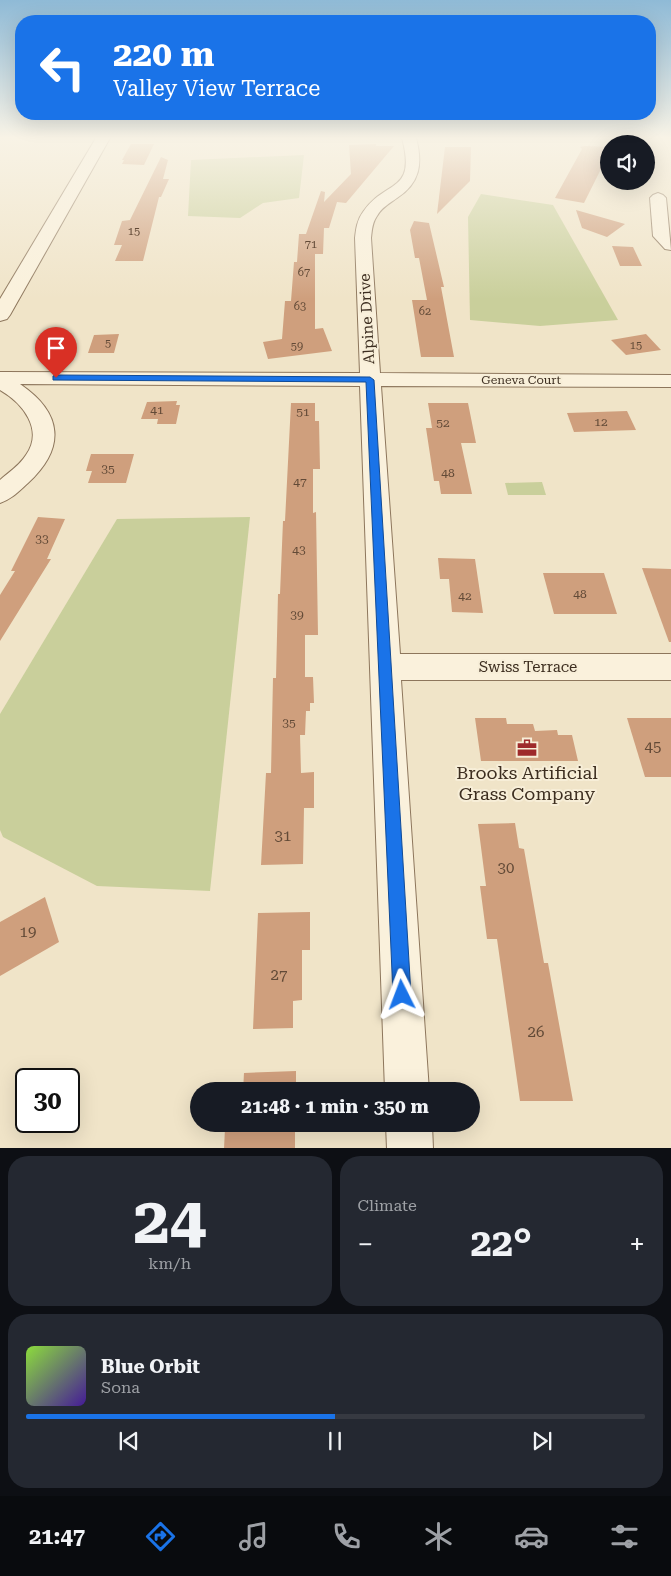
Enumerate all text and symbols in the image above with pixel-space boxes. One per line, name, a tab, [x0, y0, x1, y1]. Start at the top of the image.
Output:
text: 220 m	[113, 34, 214, 75]
icon: left	[30, 35, 95, 100]
text: Valley View Terrace	[113, 76, 320, 101]
map controls	[600, 135, 655, 190]
button: sound	[600, 135, 655, 190]
house number: 15	[128, 225, 140, 238]
house number: 71	[305, 238, 317, 251]
house number: 67	[298, 266, 310, 279]
street label: Alpine Drive	[356, 273, 378, 365]
house number: 63	[294, 300, 306, 313]
house number: 62	[419, 305, 431, 318]
pin	[35, 327, 77, 378]
icon: arrive	[42, 334, 70, 362]
house number: 5	[105, 337, 111, 350]
house number: 15	[630, 339, 642, 352]
house number: 59	[291, 340, 303, 353]
street label: Geneva Court	[481, 373, 561, 387]
house number: 41	[150, 403, 164, 417]
house number: 51	[296, 405, 310, 419]
house number: 12	[594, 415, 608, 429]
house number: 52	[436, 416, 450, 430]
house number: 35	[101, 462, 115, 476]
house number: 48	[441, 466, 455, 480]
house number: 47	[293, 475, 307, 489]
house number: 33	[35, 532, 49, 546]
house number: 43	[292, 543, 306, 557]
house number: 48	[573, 587, 587, 601]
house number: 42	[458, 589, 472, 603]
house number: 39	[290, 608, 304, 622]
street label: Swiss Terrace	[479, 658, 577, 676]
house number: 35	[282, 716, 296, 730]
office icon: Brooks Artificial Grass Company	[516, 737, 538, 759]
house number: 45	[645, 738, 661, 756]
place label: Brooks Artificial Grass Company	[456, 762, 598, 804]
house number: 31	[275, 827, 291, 845]
house number: 30	[498, 859, 514, 877]
house number: 19	[20, 923, 36, 941]
house number: 27	[271, 966, 287, 984]
position arrow	[375, 968, 427, 1020]
house number: 26	[528, 1023, 544, 1041]
speed limit sign: 30	[15, 1068, 80, 1133]
text: 21:48 · 1 min · 350 m	[241, 1095, 429, 1118]
text: 24	[133, 1183, 206, 1259]
text: Climate	[358, 1196, 417, 1215]
text: 22°	[471, 1221, 532, 1265]
text: −	[358, 1228, 373, 1261]
text: +	[629, 1228, 645, 1261]
text: km/h	[148, 1254, 191, 1273]
text: Blue Orbit	[101, 1355, 200, 1378]
text: Sona	[101, 1378, 140, 1397]
icon: previous	[115, 1427, 143, 1455]
icon: pause	[321, 1427, 349, 1455]
icon: next	[528, 1427, 556, 1455]
icon: directions	[143, 1519, 178, 1554]
icon: music	[236, 1519, 271, 1554]
icon: phone	[329, 1519, 364, 1554]
icon: climate	[421, 1519, 456, 1554]
icon: car	[514, 1519, 549, 1554]
icon: filters	[607, 1519, 642, 1554]
text: 21:47	[29, 1524, 85, 1549]

